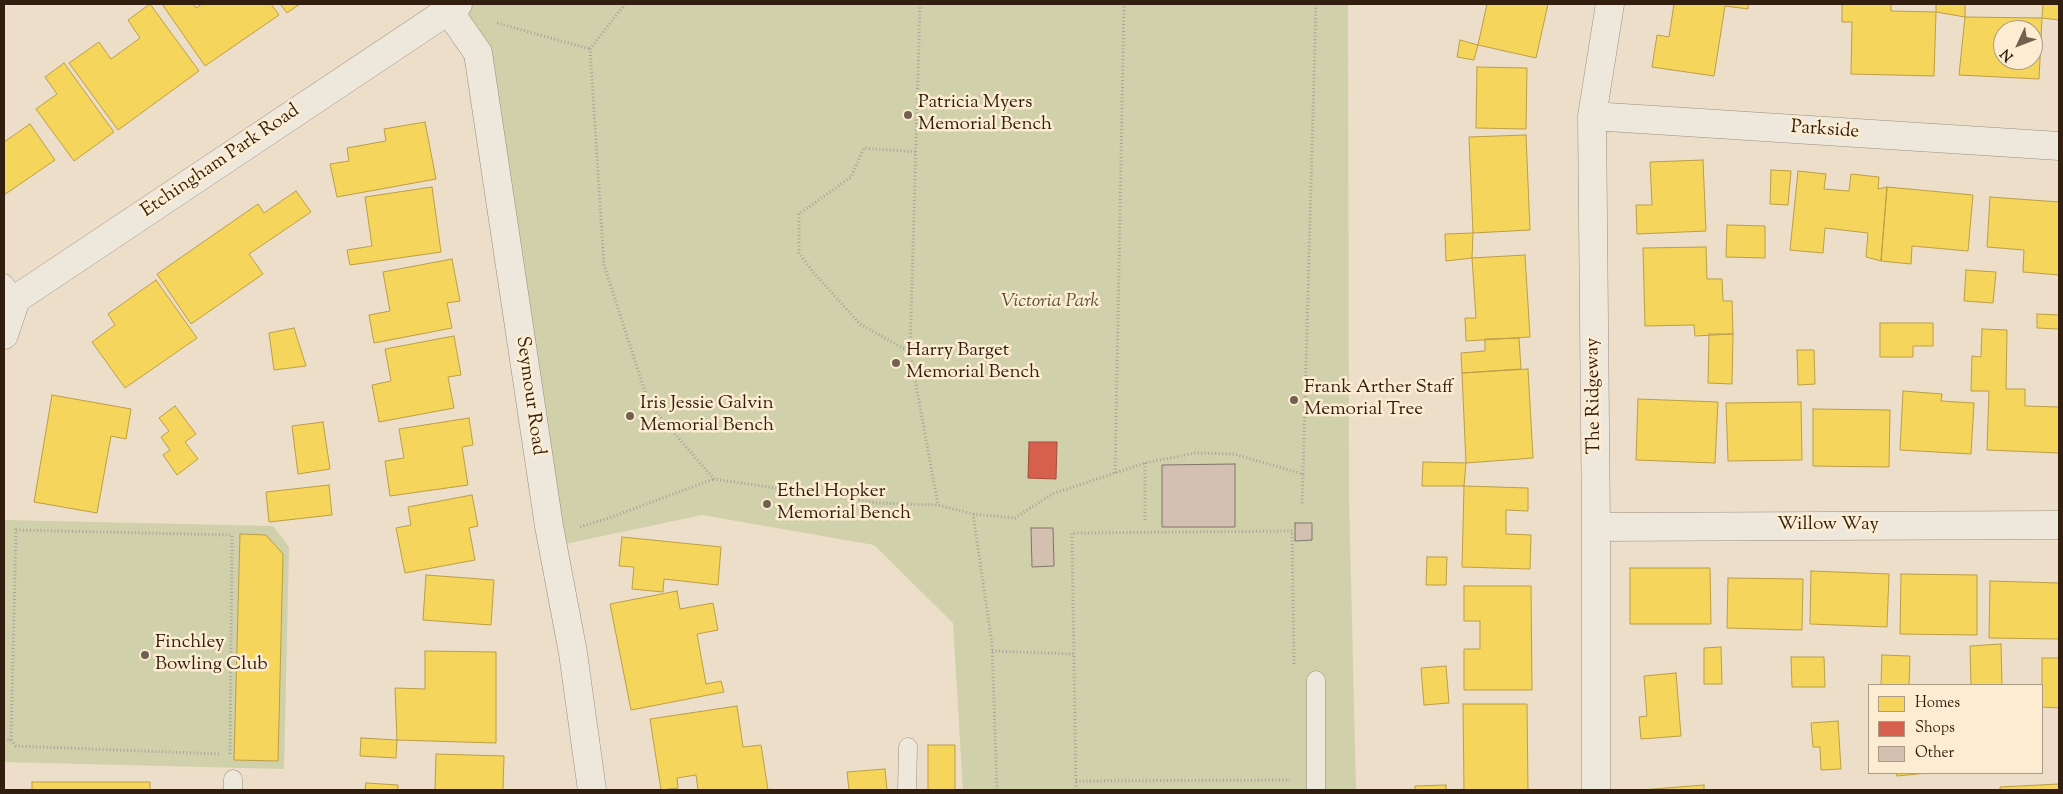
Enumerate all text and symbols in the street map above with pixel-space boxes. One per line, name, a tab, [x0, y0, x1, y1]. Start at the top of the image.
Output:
north arrow	[1993, 20, 2043, 70]
text: N	[1997, 44, 2019, 65]
place label: Patricia Myers Memorial Bench	[918, 93, 1052, 137]
street label: Etchingham Park Road	[137, 101, 305, 223]
marker: Patricia Myers Memorial Bench	[902, 109, 914, 121]
street label: Parkside	[1790, 117, 1860, 145]
park label: Victoria Park	[1001, 292, 1099, 314]
street label: Seymour Road	[509, 335, 549, 457]
street label: The Ridgeway	[1583, 337, 1607, 455]
place label: Harry Barget Memorial Bench	[906, 341, 1040, 385]
marker: Harry Barget Memorial Bench	[890, 357, 902, 369]
place label: Frank Arther Staff Memorial Tree	[1304, 378, 1454, 422]
place label: Iris Jessie Galvin Memorial Bench	[640, 394, 774, 438]
marker: Frank Arther Staff Memorial Tree	[1288, 394, 1300, 406]
marker: Iris Jessie Galvin Memorial Bench	[624, 410, 636, 422]
place label: Ethel Hopker Memorial Bench	[777, 482, 911, 526]
marker: Ethel Hopker Memorial Bench	[761, 498, 773, 510]
street label: Willow Way	[1777, 515, 1879, 537]
place label: Finchley Bowling Club	[155, 633, 268, 677]
marker: Finchley Bowling Club	[139, 649, 151, 661]
legend	[1868, 684, 2043, 774]
text: Homes	[1915, 693, 1960, 714]
text: Shops	[1915, 718, 1955, 739]
text: Other	[1915, 743, 1954, 764]

